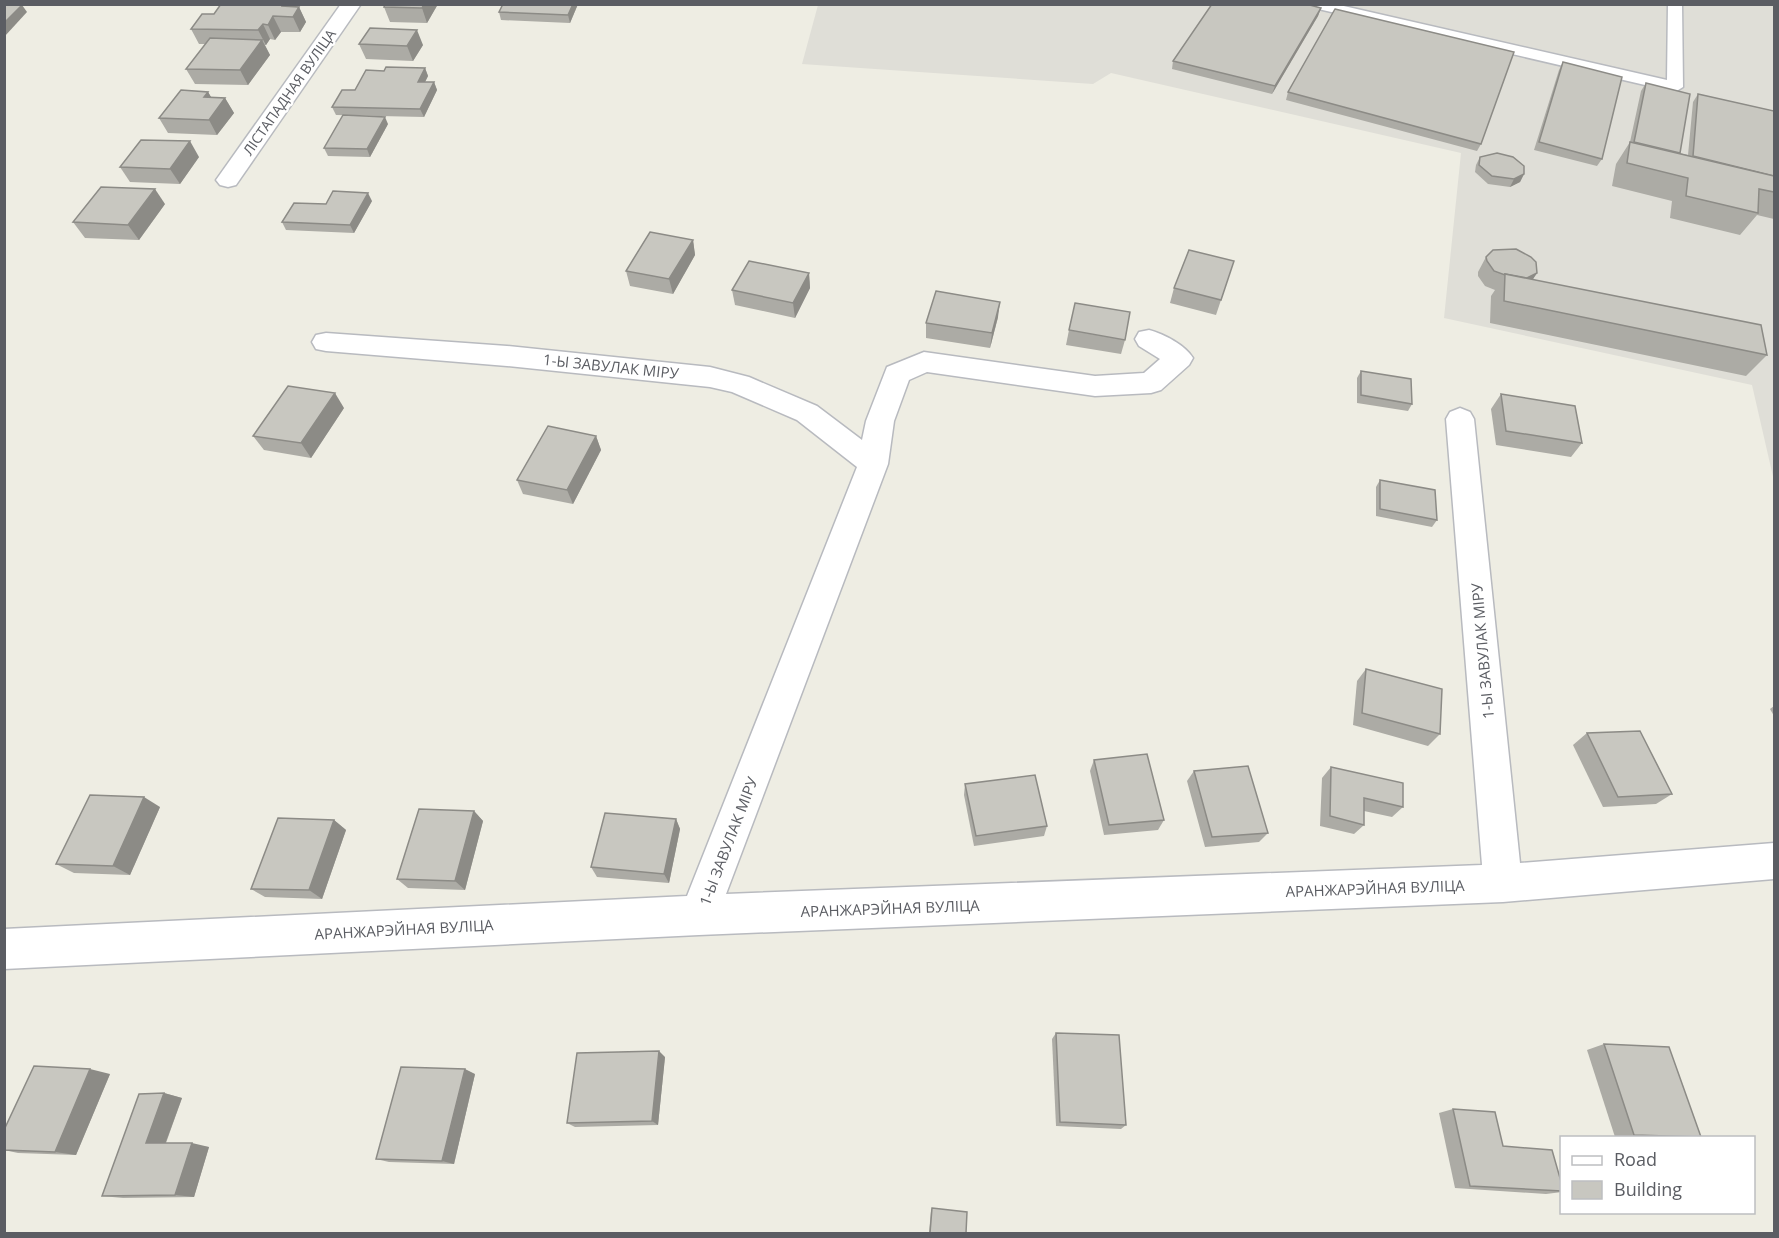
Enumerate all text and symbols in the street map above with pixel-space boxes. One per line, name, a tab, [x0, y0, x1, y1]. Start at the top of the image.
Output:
street label: ЛІСТАПАДНАЯ ВУЛІЦА	[238, 25, 340, 159]
street label: 1-Ы ЗАВУЛАК МІРУ	[542, 349, 681, 383]
street label: 1-Ы ЗАВУЛАК МІРУ	[1466, 582, 1498, 720]
street label: 1-Ы ЗАВУЛАК МІРУ	[694, 773, 762, 908]
street label: АРАНЖАРЭЙНАЯ ВУЛІЦА	[1285, 875, 1465, 901]
street label: АРАНЖАРЭЙНАЯ ВУЛІЦА	[800, 895, 980, 921]
street label: АРАНЖАРЭЙНАЯ ВУЛІЦА	[314, 914, 495, 944]
legend	[1560, 1136, 1755, 1214]
text: Road	[1614, 1147, 1657, 1171]
text: Building	[1614, 1177, 1682, 1201]

